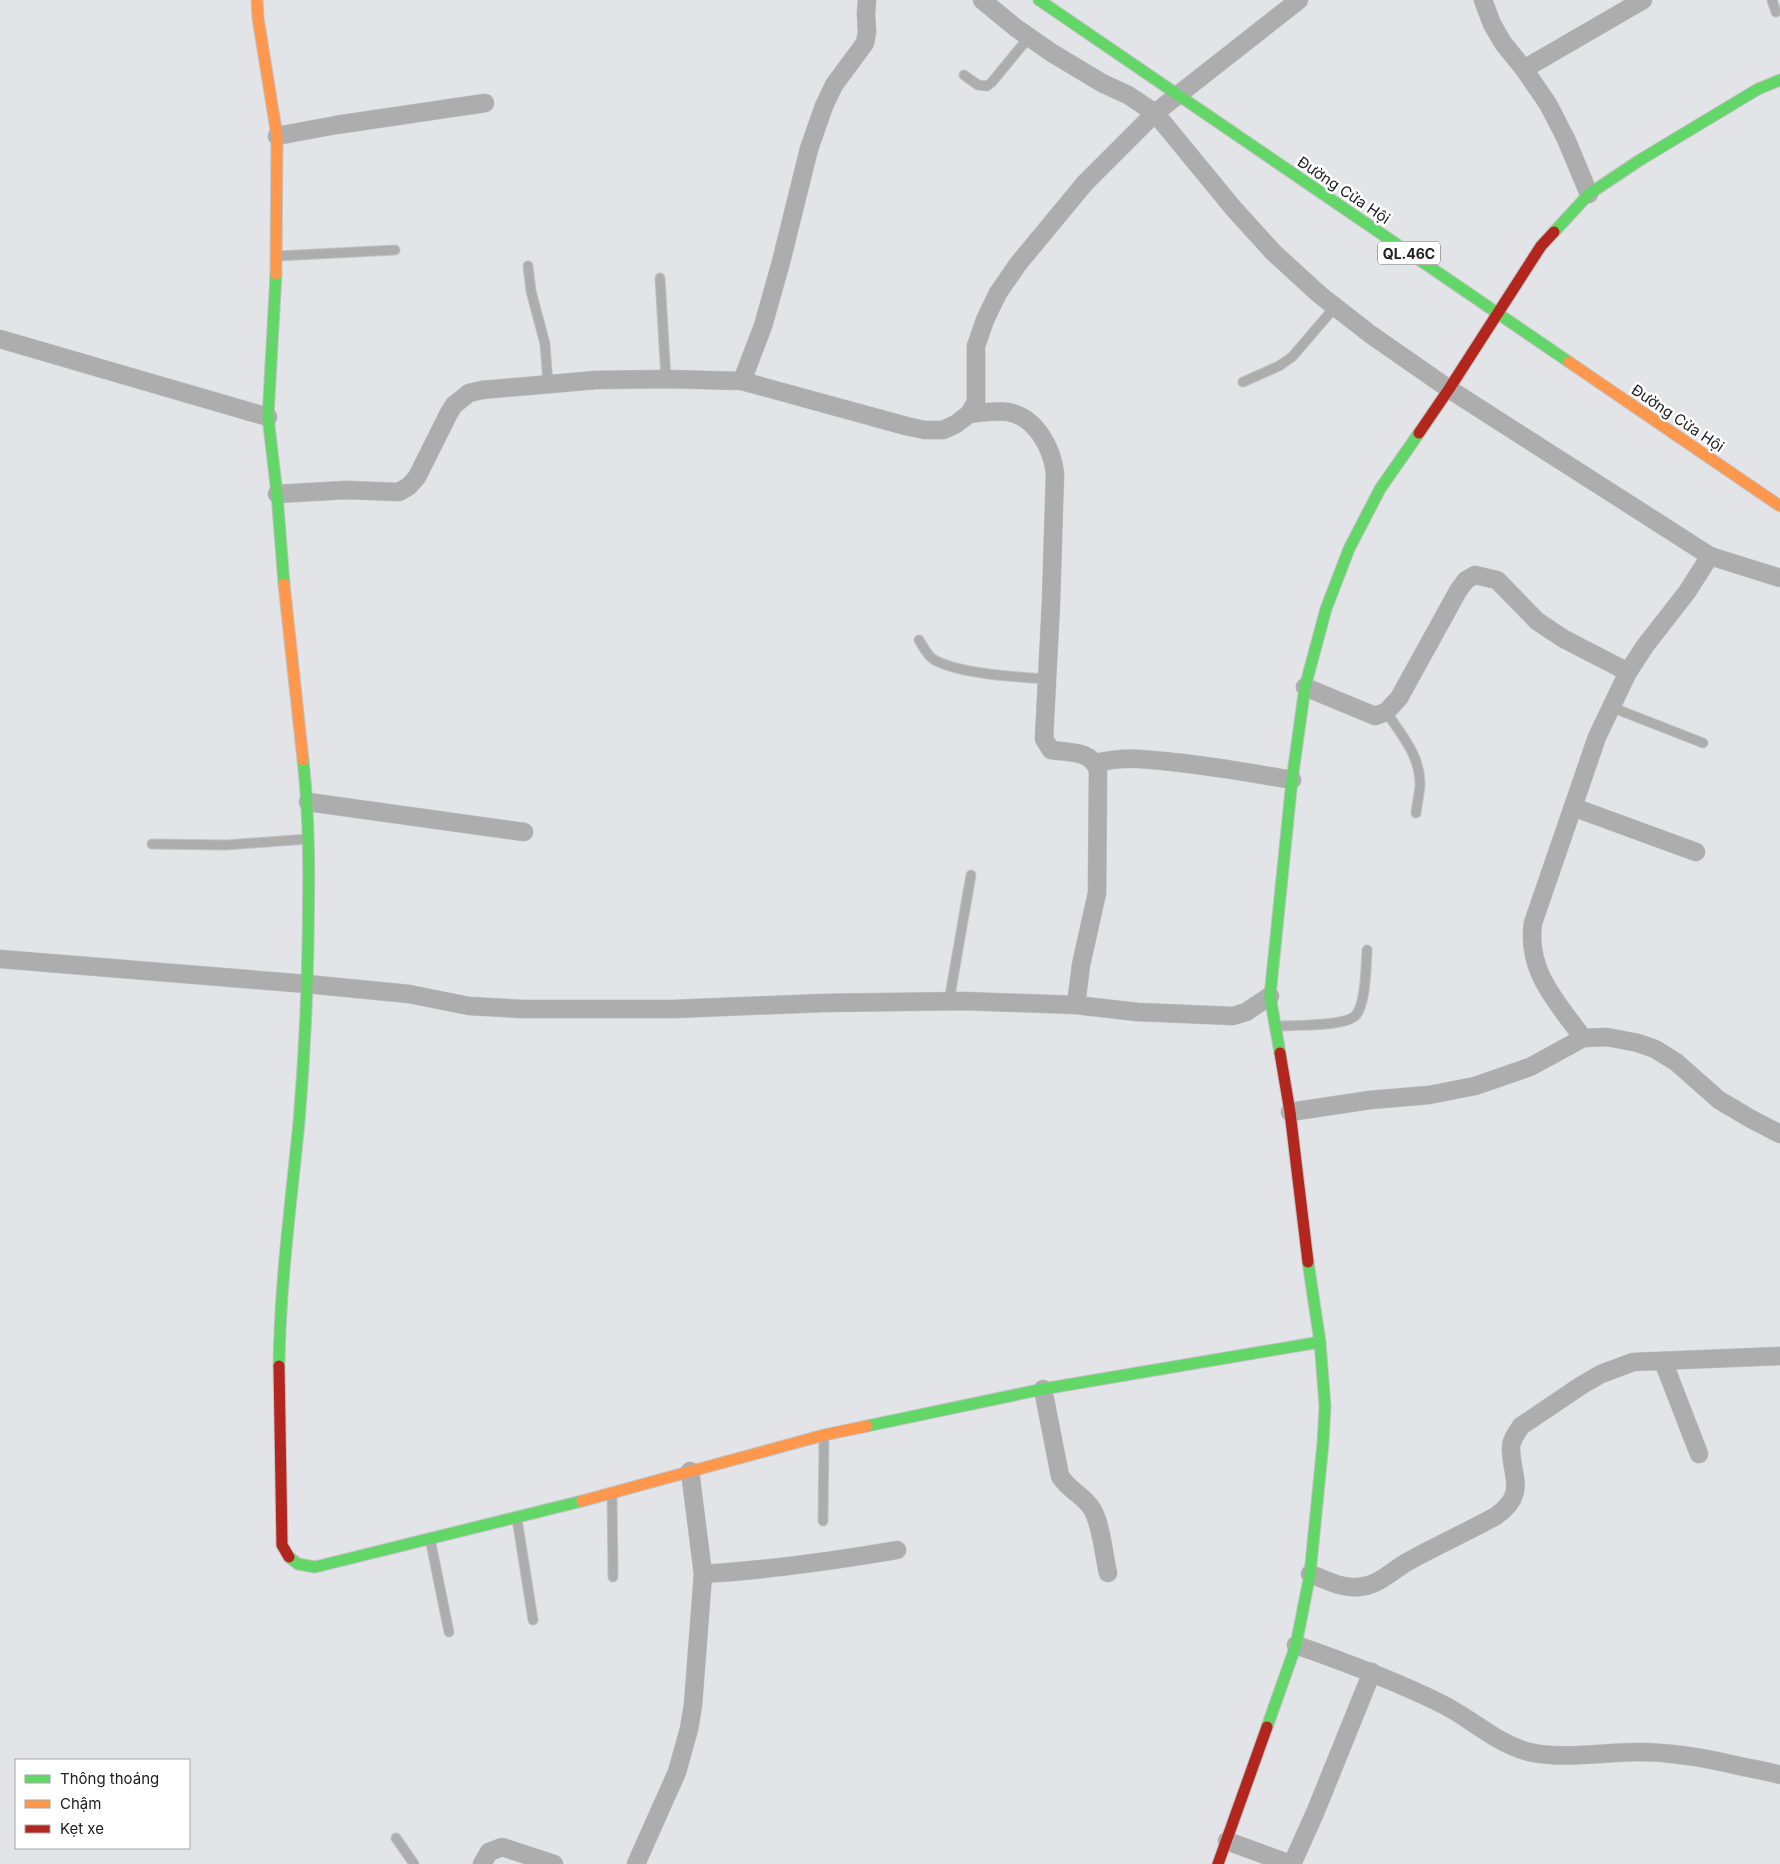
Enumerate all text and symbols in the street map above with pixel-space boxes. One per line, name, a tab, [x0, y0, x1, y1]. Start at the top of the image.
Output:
street label: Đường Cửa Hội	[1294, 152, 1394, 228]
road number: QL.46C	[1378, 242, 1440, 264]
street label: Đường Cửa Hội	[1628, 380, 1728, 456]
legend	[15, 1759, 190, 1849]
text: Thông thoáng	[60, 1769, 159, 1788]
text: Chậm	[60, 1794, 101, 1813]
text: Kẹt xe	[60, 1819, 104, 1838]

